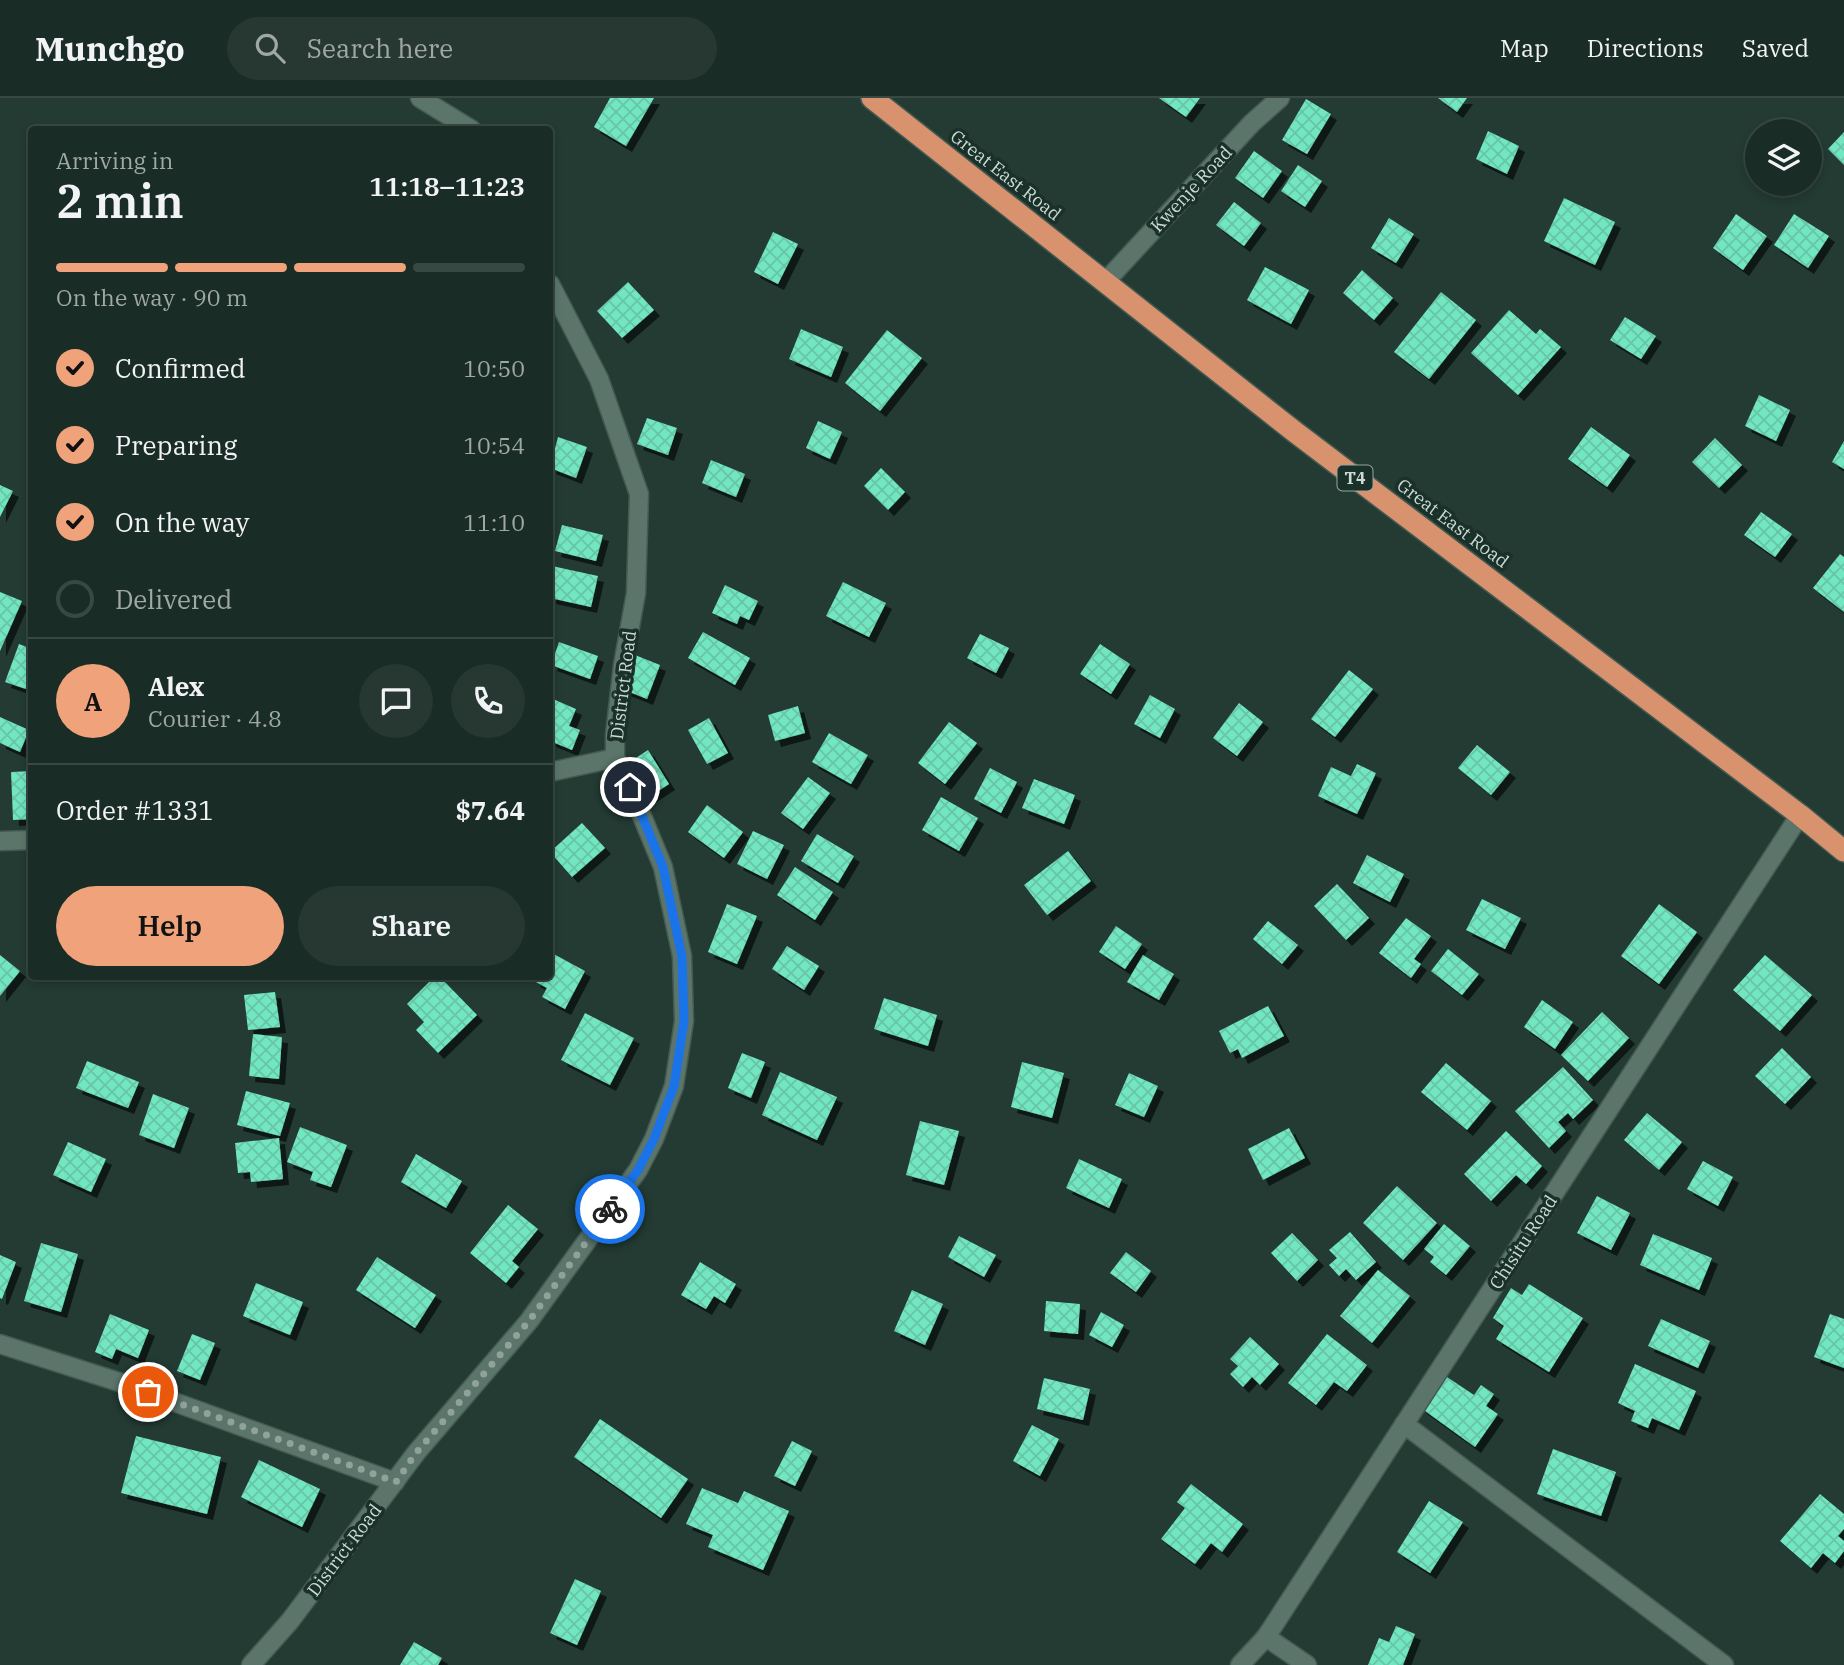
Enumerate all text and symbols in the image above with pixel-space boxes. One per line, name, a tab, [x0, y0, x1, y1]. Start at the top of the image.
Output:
search box	[227, 17, 717, 80]
text: Munchgo	[35, 27, 185, 70]
icon: search	[251, 29, 289, 67]
text: Search here	[307, 31, 453, 65]
text: Map	[1500, 32, 1549, 64]
text: Directions	[1587, 32, 1704, 64]
text: Saved	[1742, 32, 1809, 64]
map controls	[1745, 119, 1822, 196]
button: layers	[1745, 119, 1822, 196]
street label: Great East Road	[946, 125, 1066, 225]
street label: Kwenje Road	[1145, 141, 1237, 237]
text: Arriving in	[56, 145, 173, 175]
text: 11:18–11:23	[369, 169, 525, 203]
text: 2 min	[56, 171, 184, 231]
text: On the way · 90 m	[56, 282, 248, 312]
icon: check	[56, 349, 94, 387]
text: Confirmed	[115, 351, 246, 385]
text: 10:50	[463, 353, 525, 383]
icon: check	[56, 426, 94, 464]
text: Preparing	[115, 428, 237, 462]
text: 10:54	[463, 430, 525, 460]
road number: T4	[1338, 466, 1372, 490]
street label: Great East Road	[1392, 473, 1514, 573]
icon: check	[56, 503, 94, 541]
text: On the way	[115, 505, 249, 539]
text: 11:10	[463, 507, 525, 537]
text: Delivered	[115, 582, 232, 616]
street label: District Road	[605, 629, 641, 741]
button: chat	[359, 664, 433, 738]
button: phone	[451, 664, 525, 738]
text: Alex	[148, 669, 204, 703]
text: A	[84, 684, 102, 718]
text: Courier · 4.8	[148, 703, 282, 733]
pin	[600, 757, 660, 817]
icon: home	[611, 768, 649, 806]
text: Order #1331	[56, 793, 214, 827]
text: $7.64	[455, 793, 525, 827]
button: Help	[56, 886, 284, 966]
button: Share	[298, 886, 525, 966]
courier	[575, 1174, 645, 1244]
icon: bike	[591, 1190, 629, 1228]
street label: Chisitu Road	[1484, 1191, 1562, 1293]
pin	[118, 1362, 178, 1422]
icon: bag	[129, 1373, 167, 1411]
street label: District Road	[302, 1499, 386, 1601]

